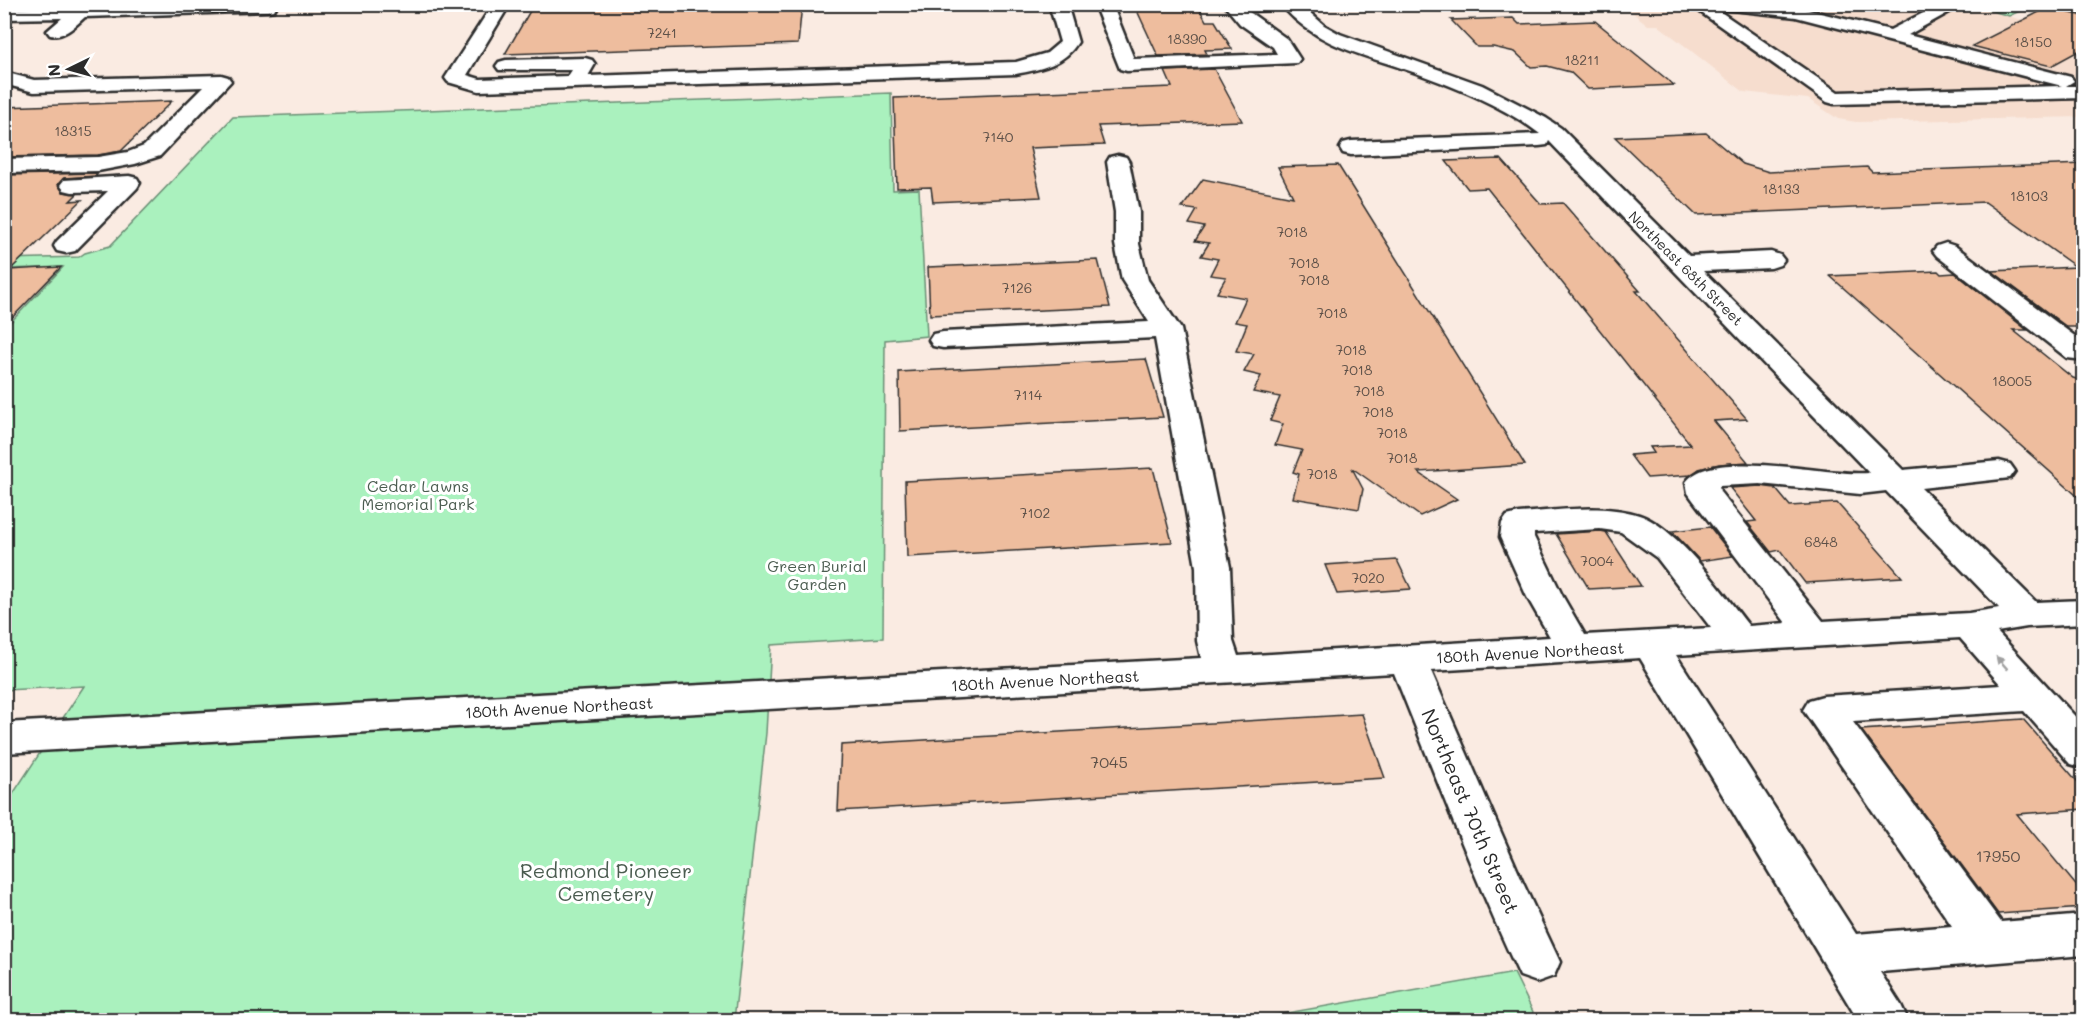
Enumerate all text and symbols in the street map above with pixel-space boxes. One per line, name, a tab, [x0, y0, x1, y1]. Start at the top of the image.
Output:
house number: 7241	[647, 23, 677, 42]
house number: 18390	[1167, 29, 1207, 48]
house number: 18150	[2014, 32, 2052, 51]
north arrow	[39, 39, 99, 99]
house number: 18211	[1564, 50, 1600, 69]
text: N	[43, 63, 65, 77]
house number: 18315	[54, 121, 92, 140]
house number: 7140	[983, 127, 1014, 146]
house number: 18133	[1762, 179, 1800, 198]
house number: 18103	[2010, 186, 2048, 205]
street label: Northeast 68th Street	[1625, 207, 1747, 329]
house number: 7018	[1276, 222, 1308, 241]
house number: 7018	[1288, 253, 1320, 272]
house number: 7018	[1298, 270, 1330, 289]
house number: 7126	[1002, 278, 1032, 297]
house number: 7018	[1316, 303, 1348, 322]
house number: 7018	[1335, 340, 1367, 359]
house number: 7018	[1341, 360, 1373, 379]
house number: 18005	[1992, 371, 2032, 390]
house number: 7018	[1353, 381, 1385, 400]
house number: 7114	[1014, 385, 1043, 404]
house number: 7018	[1362, 402, 1394, 421]
house number: 7018	[1376, 423, 1408, 442]
house number: 7018	[1386, 448, 1418, 467]
house number: 7018	[1306, 464, 1338, 483]
park label: Cedar Lawns Memorial Park	[361, 475, 475, 514]
house number: 7102	[1020, 503, 1050, 522]
house number: 6848	[1804, 532, 1838, 551]
house number: 7004	[1580, 551, 1614, 570]
park label: Green Burial Garden	[767, 555, 867, 594]
house number: 7020	[1352, 568, 1385, 587]
street label: 180th Avenue Northeast	[1435, 637, 1625, 667]
one-way arrow	[1996, 656, 2009, 671]
street label: 180th Avenue Northeast	[950, 665, 1140, 695]
street label: 180th Avenue Northeast	[464, 692, 654, 722]
street label: Northeast 70th Street	[1416, 705, 1526, 917]
house number: 7045	[1090, 751, 1128, 772]
house number: 17950	[1976, 845, 2020, 866]
park label: Redmond Pioneer Cemetery	[520, 857, 692, 906]

